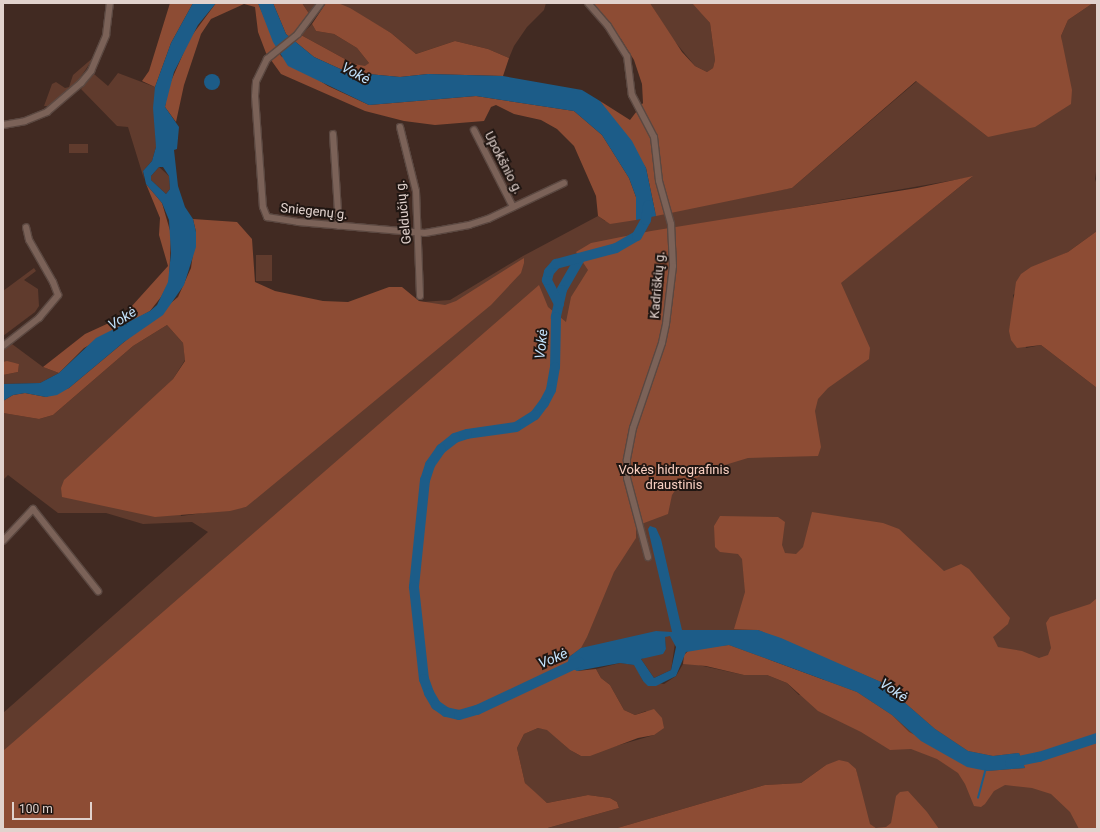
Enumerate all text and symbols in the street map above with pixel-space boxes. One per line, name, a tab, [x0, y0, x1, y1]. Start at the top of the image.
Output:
water label: Vokė	[339, 59, 373, 87]
street label: Upokšnio g.	[481, 129, 525, 197]
street label: Geldučių g.	[393, 179, 415, 245]
street label: Sniegenų g.	[280, 201, 348, 223]
street label: Kadriškių g.	[647, 251, 669, 319]
water label: Vokė	[105, 303, 139, 333]
water label: Vokė	[531, 328, 551, 360]
park label: Vokės hidrografinis draustinis	[619, 463, 729, 494]
water label: Vokė	[536, 644, 570, 672]
water label: Vokė	[877, 675, 911, 705]
scale bar	[14, 794, 94, 820]
text: 100 m	[19, 802, 53, 816]

